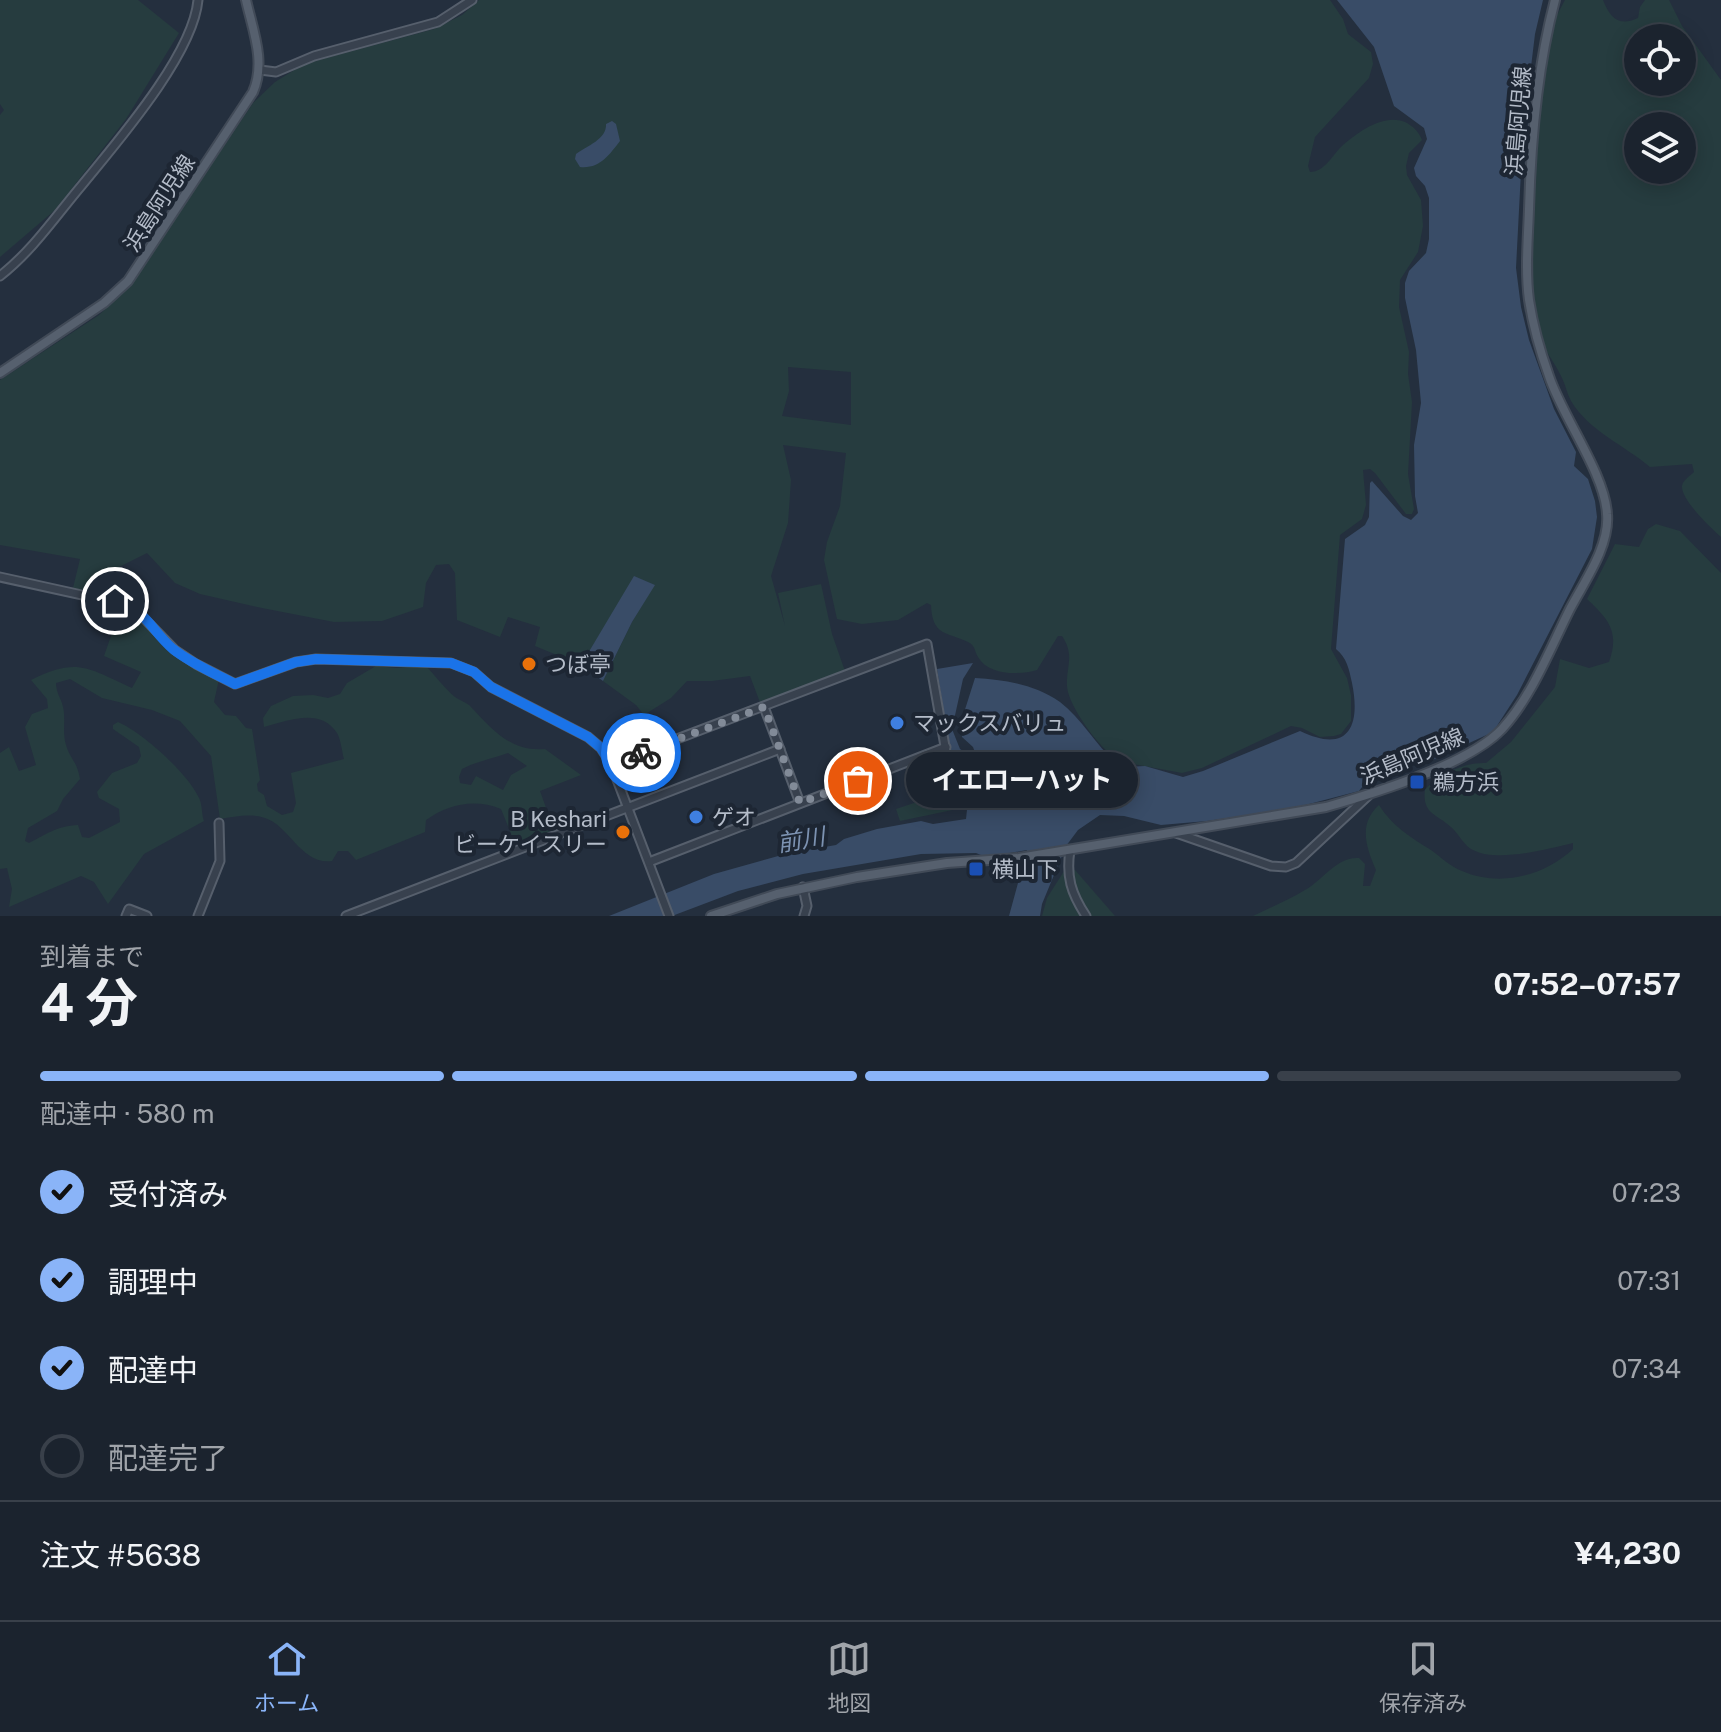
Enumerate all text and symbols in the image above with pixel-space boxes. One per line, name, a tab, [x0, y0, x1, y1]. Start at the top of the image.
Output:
map controls	[1624, 24, 1696, 184]
button: locate	[1624, 24, 1696, 96]
street label: 浜島阿児線	[1500, 65, 1536, 177]
button: layers	[1624, 112, 1696, 184]
street label: 浜島阿児線	[118, 150, 200, 256]
pin	[81, 567, 149, 635]
icon: home	[93, 579, 137, 623]
place label: つぼ亭	[545, 651, 611, 677]
marker: つぼ亭	[520, 655, 538, 673]
place label: マックスバリュ	[913, 710, 1066, 736]
courier	[601, 713, 681, 793]
marker: マックスバリュ	[888, 714, 906, 732]
street label: 浜島阿児線	[1356, 723, 1468, 789]
icon: bike	[619, 731, 663, 775]
pin	[824, 747, 892, 815]
callout: イエローハット	[906, 753, 1138, 809]
icon: bag	[836, 759, 880, 803]
text: イエローハット	[931, 764, 1113, 795]
place label: 鵜方浜	[1433, 769, 1499, 795]
marker: 鵜方浜	[1408, 773, 1426, 791]
place label: ゲオ	[712, 804, 756, 830]
place label: B Keshari ビーケイスリー	[454, 806, 607, 857]
marker: ゲオ	[687, 808, 705, 826]
water label: 前川	[775, 821, 830, 857]
marker: B Keshari ビーケイスリー	[614, 823, 632, 841]
place label: 横山下	[992, 856, 1058, 882]
marker: 横山下	[967, 860, 985, 878]
text: 到着まで	[40, 941, 144, 972]
text: 07:52–07:57	[1493, 966, 1681, 1002]
text: 4 分	[40, 972, 138, 1033]
text: 配達中 · 580 m	[40, 1098, 214, 1129]
icon: check	[40, 1170, 84, 1214]
text: 受付済み	[108, 1176, 228, 1212]
text: 07:23	[1612, 1177, 1681, 1208]
icon: check	[40, 1258, 84, 1302]
text: 調理中	[108, 1264, 198, 1300]
text: 07:31	[1617, 1265, 1681, 1296]
icon: check	[40, 1346, 84, 1390]
text: 配達中	[108, 1352, 198, 1388]
text: 07:34	[1611, 1353, 1681, 1384]
text: 配達完了	[108, 1440, 228, 1476]
text: ¥4,230	[1574, 1535, 1681, 1571]
text: 注文 #5638	[40, 1537, 201, 1573]
tab: ホーム	[254, 1637, 319, 1717]
tab: 地図	[827, 1637, 871, 1717]
tab: 保存済み	[1379, 1637, 1467, 1717]

